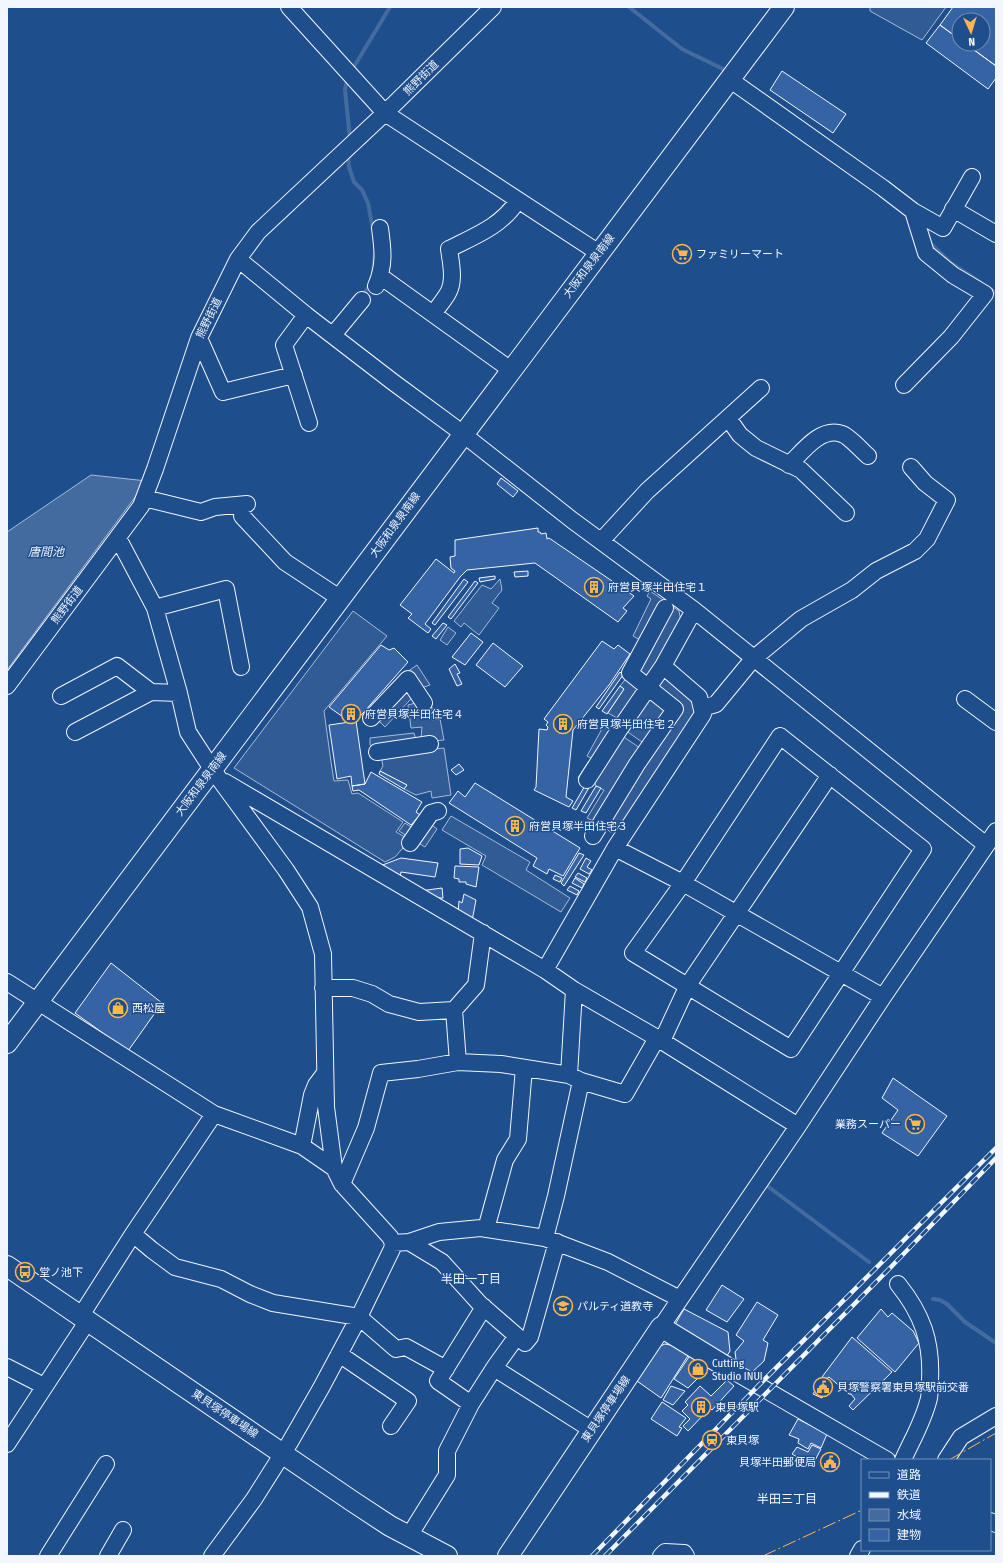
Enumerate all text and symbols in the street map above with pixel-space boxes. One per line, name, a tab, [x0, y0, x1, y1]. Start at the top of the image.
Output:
north arrow	[951, 12, 991, 52]
text: N	[968, 35, 975, 48]
street label: 熊野街道	[401, 58, 441, 98]
street label: 大阪和泉泉南線	[561, 231, 617, 301]
supermarket icon: ファミリーマート	[671, 243, 693, 265]
place label: ファミリーマート	[696, 248, 784, 261]
street label: 熊野街道	[194, 295, 224, 341]
street label: 大阪和泉泉南線	[367, 490, 423, 560]
water label: 唐間池	[28, 545, 65, 559]
building icon: 府営貝塚半田住宅１	[583, 576, 605, 598]
place label: 府営貝塚半田住宅１	[608, 581, 707, 594]
street label: 熊野街道	[49, 584, 85, 626]
building icon: 府営貝塚半田住宅４	[340, 703, 362, 725]
place label: 府営貝塚半田住宅４	[365, 708, 464, 721]
building icon: 府営貝塚半田住宅２	[552, 713, 574, 735]
place label: 府営貝塚半田住宅２	[577, 718, 676, 731]
street label: 大阪和泉泉南線	[173, 749, 229, 819]
building icon: 府営貝塚半田住宅３	[504, 815, 526, 837]
place label: 府営貝塚半田住宅３	[529, 820, 628, 833]
shop icon: 西松屋	[107, 997, 129, 1019]
place label: 西松屋	[132, 1002, 165, 1015]
supermarket icon: 業務スーパー	[904, 1113, 926, 1135]
place label: 業務スーパー	[835, 1118, 901, 1131]
bus stop icon: 堂ノ池下	[14, 1261, 36, 1283]
place label: 堂ノ池下	[39, 1266, 83, 1279]
district label: 半田一丁目	[441, 1272, 501, 1286]
school or university icon: パルティ道教寺	[552, 1295, 574, 1317]
place label: パルティ道教寺	[577, 1300, 653, 1313]
place label: Cutting Studio INUI	[712, 1357, 763, 1383]
shop icon: Cutting Studio INUI	[687, 1358, 709, 1380]
street label: 東貝塚停車場線	[579, 1373, 633, 1445]
public building icon: 貝塚警察署東貝塚駅前交番	[812, 1376, 834, 1398]
place label: 貝塚警察署東貝塚駅前交番	[837, 1381, 969, 1394]
street label: 東貝塚停車場線	[189, 1387, 261, 1441]
building icon: 東貝塚駅	[690, 1396, 712, 1418]
place label: 東貝塚駅	[715, 1401, 759, 1414]
station icon: 東貝塚	[701, 1429, 723, 1451]
place label: 東貝塚	[726, 1434, 759, 1447]
public building icon: 貝塚半田郵便局	[819, 1451, 841, 1473]
place label: 貝塚半田郵便局	[739, 1456, 816, 1469]
legend	[861, 1459, 991, 1551]
text: 道路	[897, 1468, 921, 1482]
text: 鉄道	[897, 1488, 921, 1502]
district label: 半田三丁目	[757, 1492, 817, 1506]
text: 水域	[897, 1508, 921, 1522]
text: 建物	[897, 1528, 921, 1542]

